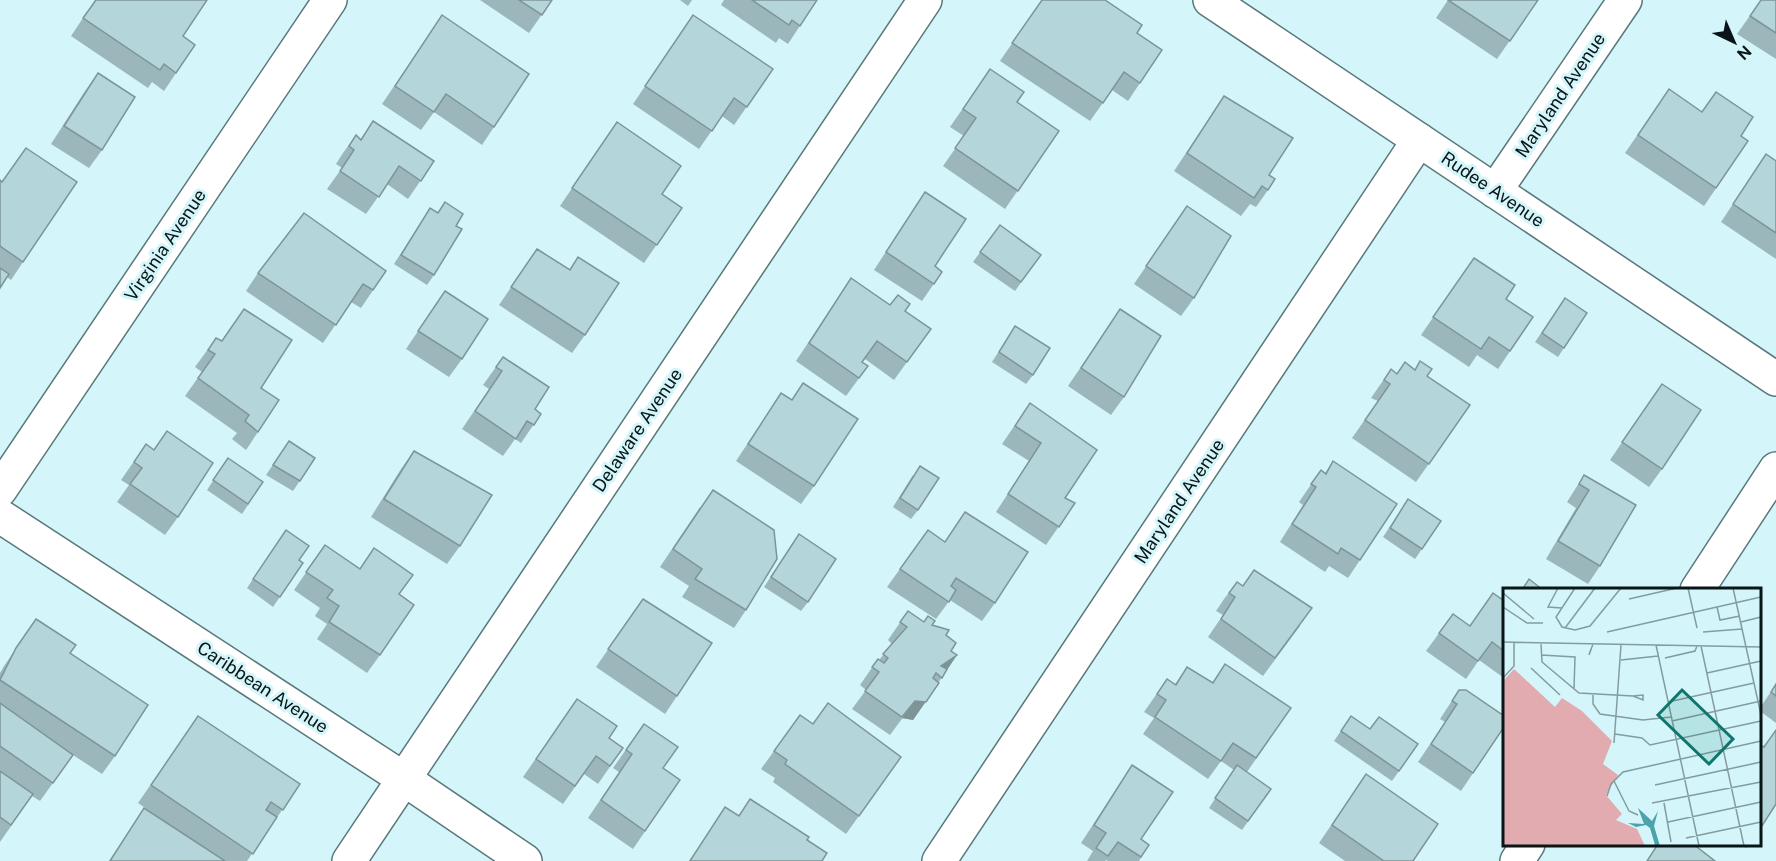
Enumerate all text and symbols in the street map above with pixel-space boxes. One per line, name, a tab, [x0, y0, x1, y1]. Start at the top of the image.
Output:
north arrow	[1704, 12, 1764, 72]
street label: Maryland Avenue	[1511, 29, 1609, 161]
text: N	[1733, 41, 1755, 64]
street label: Rudee Avenue	[1438, 147, 1548, 231]
street label: Virginia Avenue	[120, 185, 210, 305]
street label: Delaware Avenue	[588, 364, 686, 496]
street label: Maryland Avenue	[1130, 435, 1228, 567]
inset map	[1503, 588, 1761, 846]
street label: Caribbean Avenue	[194, 637, 332, 737]

